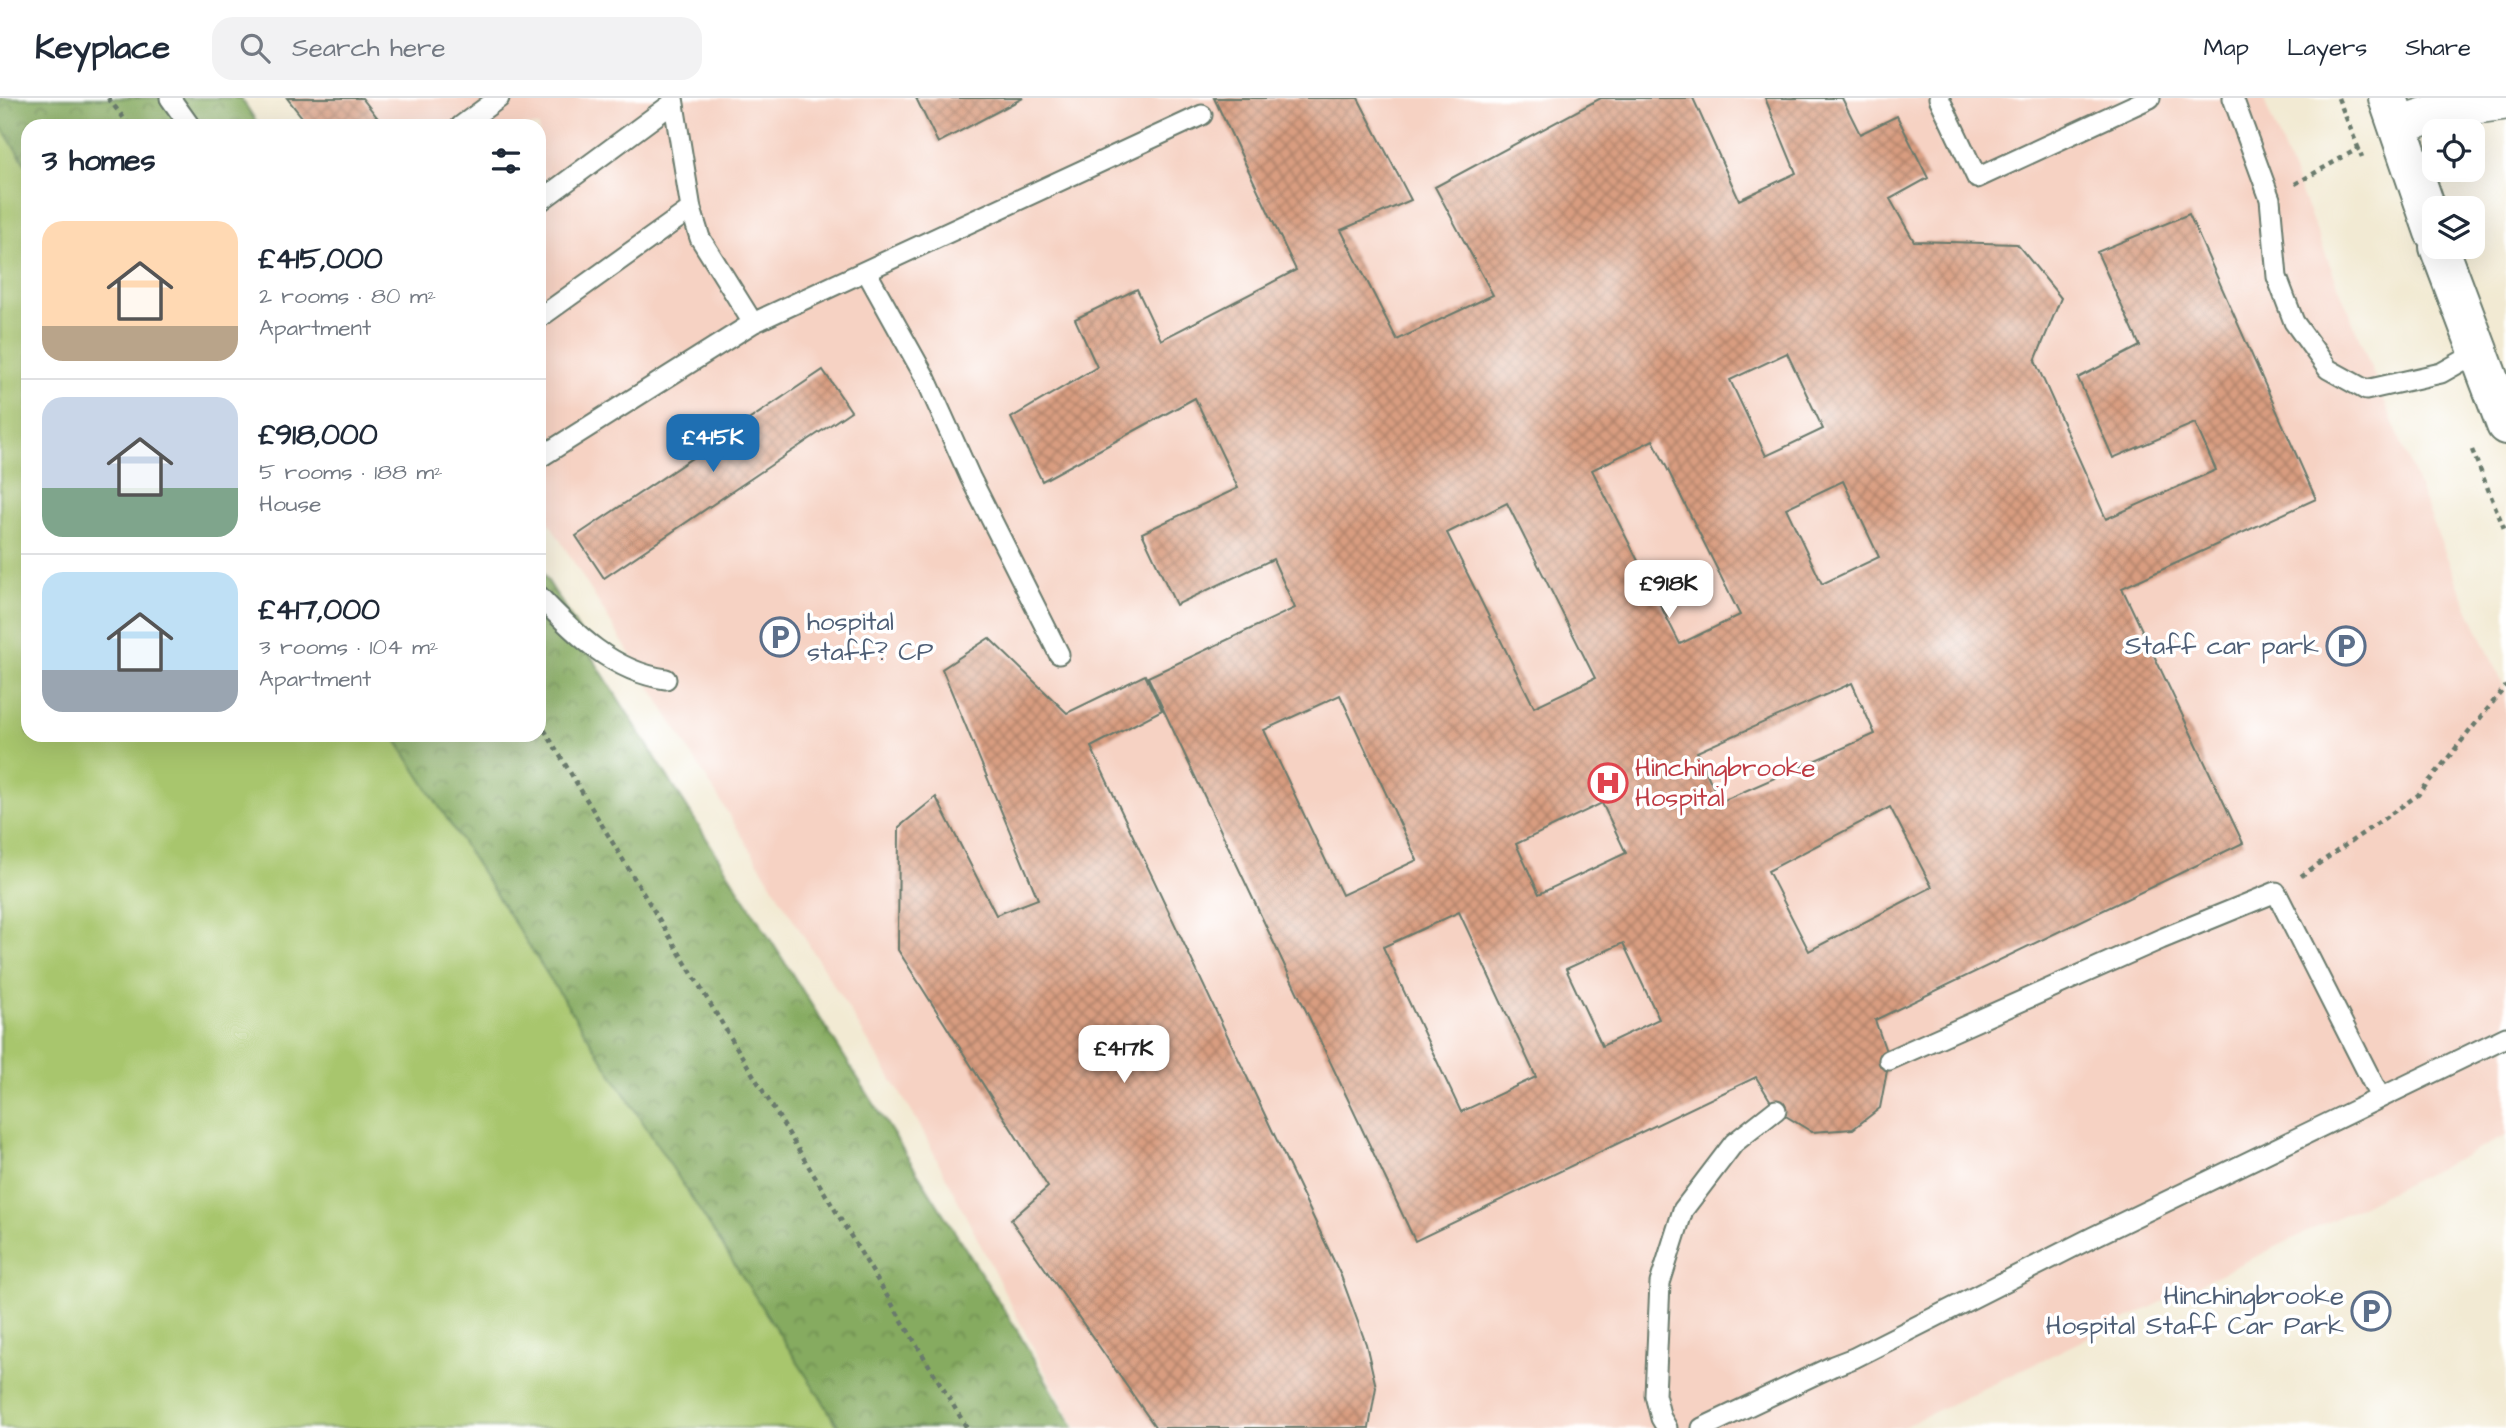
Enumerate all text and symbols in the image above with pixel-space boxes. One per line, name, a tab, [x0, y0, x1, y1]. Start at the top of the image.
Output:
search box	[212, 17, 702, 80]
text: Keyplace	[35, 25, 170, 71]
icon: search	[236, 29, 274, 67]
text: Search here	[292, 30, 445, 66]
text: Map	[2204, 31, 2249, 65]
text: Layers	[2287, 31, 2367, 65]
text: Share	[2405, 31, 2471, 65]
map controls	[2422, 119, 2485, 259]
button: locate	[2422, 119, 2485, 182]
text: 3 homes	[42, 140, 156, 182]
icon: filters	[487, 142, 525, 180]
button: layers	[2422, 196, 2485, 259]
text: £415,000	[259, 238, 383, 280]
icon: home	[98, 249, 182, 333]
text: 2 rooms · 80 m²	[259, 280, 436, 312]
text: Apartment	[259, 312, 371, 344]
text: £918,000	[259, 414, 378, 456]
pin: £415K	[664, 414, 762, 474]
text: £415K	[682, 421, 744, 453]
icon: home	[98, 425, 182, 509]
text: 5 rooms · 188 m²	[259, 456, 443, 488]
text: House	[259, 488, 322, 520]
pin: £918K	[1620, 560, 1718, 620]
text: £918K	[1640, 567, 1698, 599]
text: £417,000	[259, 589, 380, 631]
icon: home	[98, 600, 182, 684]
place label: hospital staff? CP	[807, 604, 934, 670]
parking icon: hospital staff? CP	[759, 616, 801, 658]
parking icon: Staff car park	[2325, 625, 2367, 667]
place label: Staff car park	[2125, 628, 2319, 664]
text: 3 rooms · 104 m²	[259, 631, 438, 663]
text: Apartment	[259, 663, 371, 695]
place label: Hinchingbrooke Hospital	[1635, 750, 1816, 816]
hospital icon: Hinchingbrooke Hospital	[1587, 762, 1629, 804]
pin: £417K	[1075, 1026, 1173, 1085]
text: £417K	[1094, 1032, 1154, 1064]
place label: Hinchingbrooke Hospital Staff Car Park	[2046, 1278, 2344, 1344]
parking icon: Hinchingbrooke Hospital Staff Car Park	[2350, 1290, 2392, 1332]

